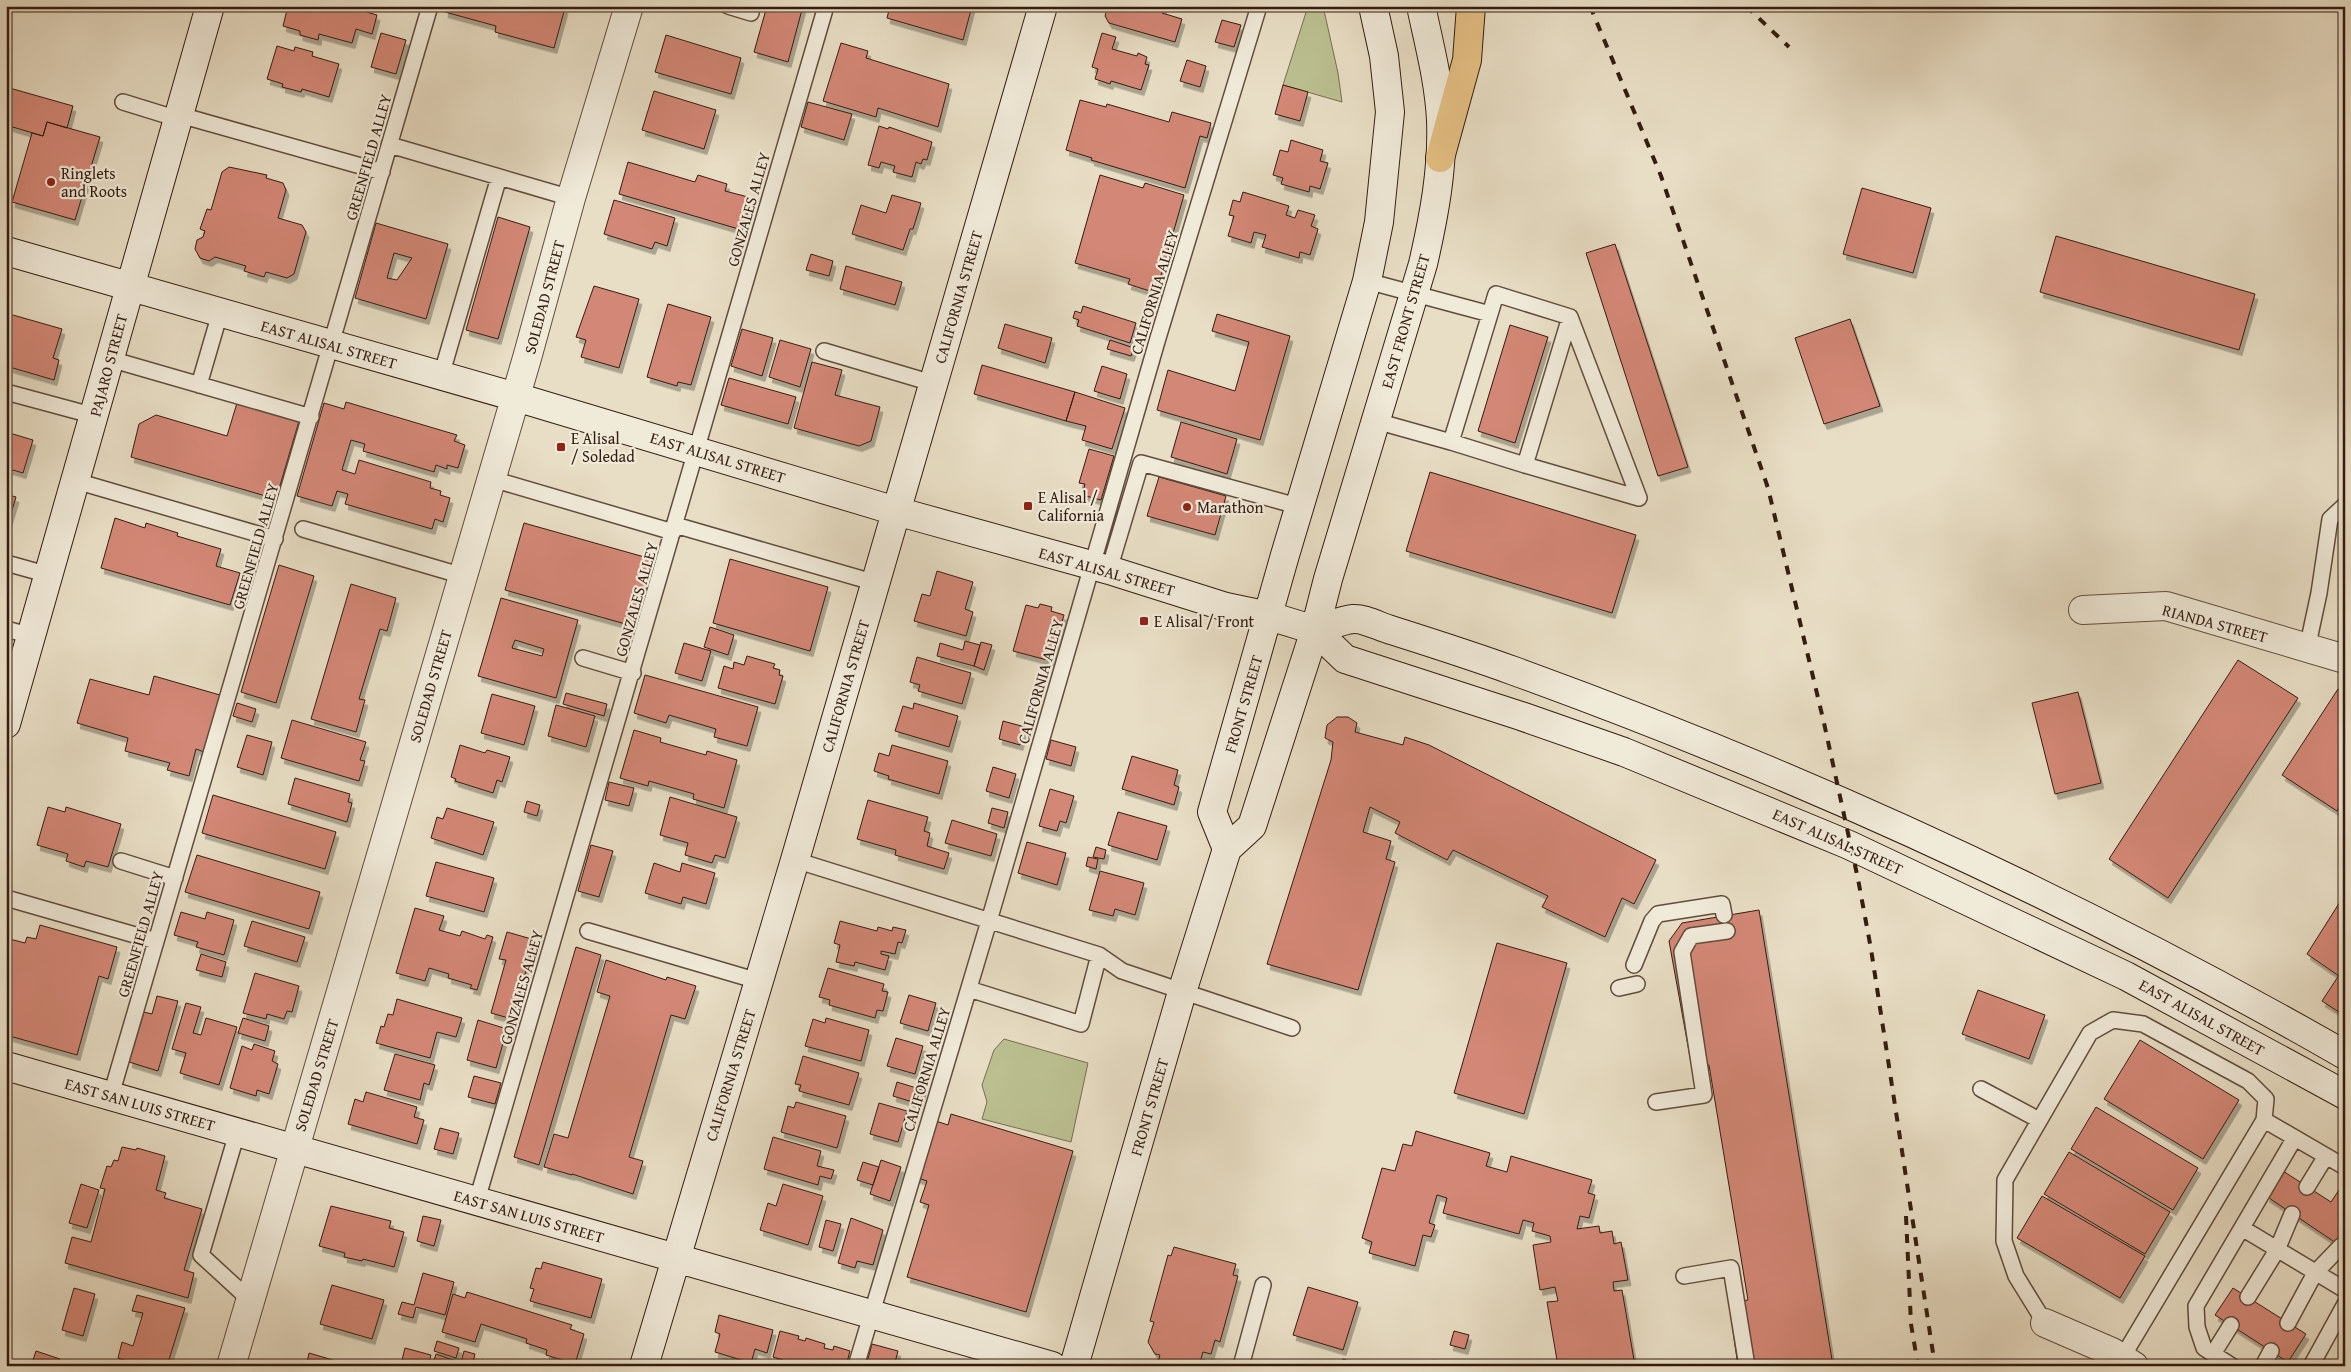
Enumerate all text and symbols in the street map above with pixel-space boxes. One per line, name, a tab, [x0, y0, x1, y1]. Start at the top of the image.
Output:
street label: GREENFIELD ALLEY	[339, 91, 398, 223]
street label: GONZALES ALLEY	[720, 149, 776, 269]
place label: Ringlets and Roots	[61, 161, 127, 203]
marker: Ringlets and Roots	[45, 176, 57, 188]
street label: CALIFORNIA ALLEY	[1124, 226, 1184, 357]
street label: CALIFORNIA STREET	[928, 228, 988, 366]
street label: SOLEDAD STREET	[517, 237, 571, 357]
street label: EAST FRONT STREET	[1374, 251, 1436, 391]
street label: PAJARO STREET	[83, 311, 133, 419]
street label: EAST ALISAL STREET	[258, 313, 400, 375]
street label: EAST ALISAL STREET	[647, 425, 789, 489]
place label: E Alisal / Soledad	[571, 426, 635, 468]
marker: E Alisal / Soledad	[555, 441, 567, 453]
street label: GREENFIELD ALLEY	[226, 480, 285, 612]
place label: E Alisal / California	[1038, 485, 1105, 527]
place label: Marathon	[1197, 495, 1263, 519]
marker: E Alisal / California	[1022, 500, 1034, 512]
marker: Marathon	[1181, 501, 1193, 513]
street label: GONZALES ALLEY	[608, 539, 664, 659]
street label: EAST ALISAL STREET	[1036, 540, 1178, 602]
street label: RIANDA STREET	[2160, 597, 2270, 649]
place label: E Alisal / Front	[1154, 609, 1255, 633]
street label: CALIFORNIA ALLEY	[1011, 615, 1069, 746]
marker: E Alisal / Front	[1138, 615, 1150, 627]
street label: CALIFORNIA STREET	[815, 617, 875, 755]
street label: SOLEDAD STREET	[402, 627, 458, 745]
street label: FRONT STREET	[1218, 652, 1268, 756]
street label: EAST ALISAL STREET	[1769, 801, 1907, 881]
street label: GREENFIELD ALLEY	[111, 868, 170, 1000]
street label: GONZALES ALLEY	[493, 927, 549, 1047]
street label: EAST ALISAL STREET	[2135, 972, 2269, 1062]
street label: CALIFORNIA ALLEY	[896, 1003, 956, 1134]
street label: CALIFORNIA STREET	[698, 1006, 762, 1144]
street label: SOLEDAD STREET	[287, 1016, 345, 1134]
street label: FRONT STREET	[1124, 1055, 1174, 1159]
street label: EAST SAN LUIS STREET	[62, 1071, 218, 1137]
street label: EAST SAN LUIS STREET	[451, 1183, 607, 1249]

